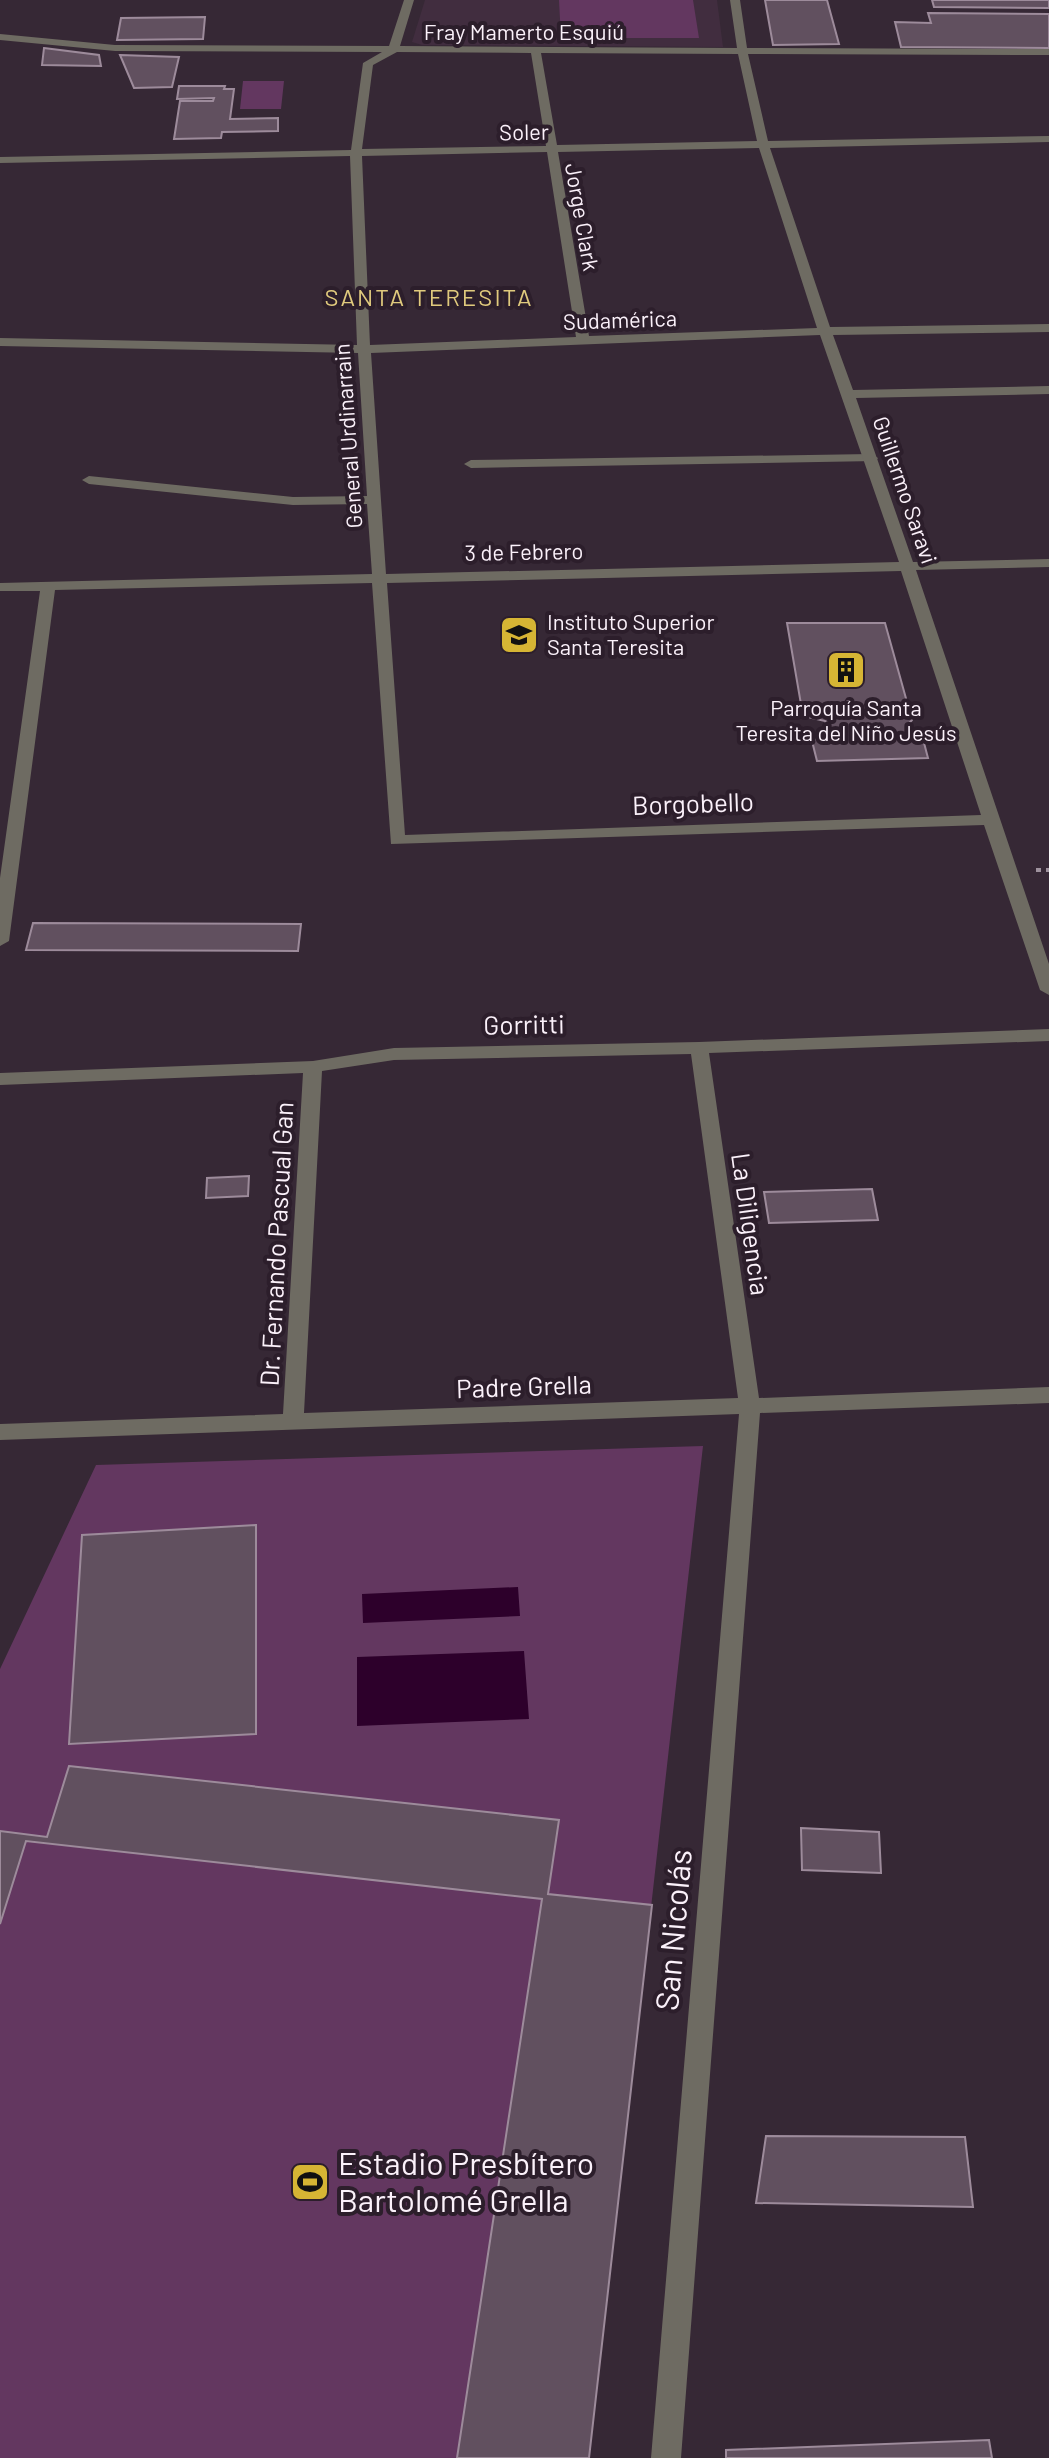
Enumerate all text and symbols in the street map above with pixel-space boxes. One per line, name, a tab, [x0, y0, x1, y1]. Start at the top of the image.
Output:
street label: Fray Mamerto Esquiú	[424, 18, 624, 44]
street label: Soler	[499, 118, 549, 144]
street label: Jorge Clark	[561, 161, 605, 273]
district label: SANTA TERESITA	[325, 282, 533, 311]
street label: Sudamérica	[563, 304, 677, 334]
street label: General Urdinarrain	[328, 343, 366, 529]
street label: Guillermo Saravi	[869, 412, 943, 567]
street label: 3 de Febrero	[464, 537, 584, 565]
place label: Instituto Superior Santa Teresita	[547, 608, 715, 659]
school or university icon: Instituto Superior Santa Teresita	[498, 614, 540, 656]
building icon: Parroquía Santa Teresita del Niño Jesús	[825, 649, 867, 691]
place label: Parroquía Santa Teresita del Niño Jesús	[735, 694, 957, 745]
street label: Borgobello	[632, 785, 754, 820]
street label: Gorritti	[483, 1007, 565, 1040]
street label: Dr. Fernando Pascual Gan	[253, 1101, 298, 1387]
street label: La Diligencia	[726, 1151, 777, 1297]
street label: Padre Grella	[456, 1368, 592, 1403]
street label: San Nicolás	[646, 1848, 698, 2012]
place label: Estadio Presbítero Bartolomé Grella	[338, 2143, 594, 2218]
sports icon: Estadio Presbítero Bartolomé Grella	[289, 2161, 331, 2203]

